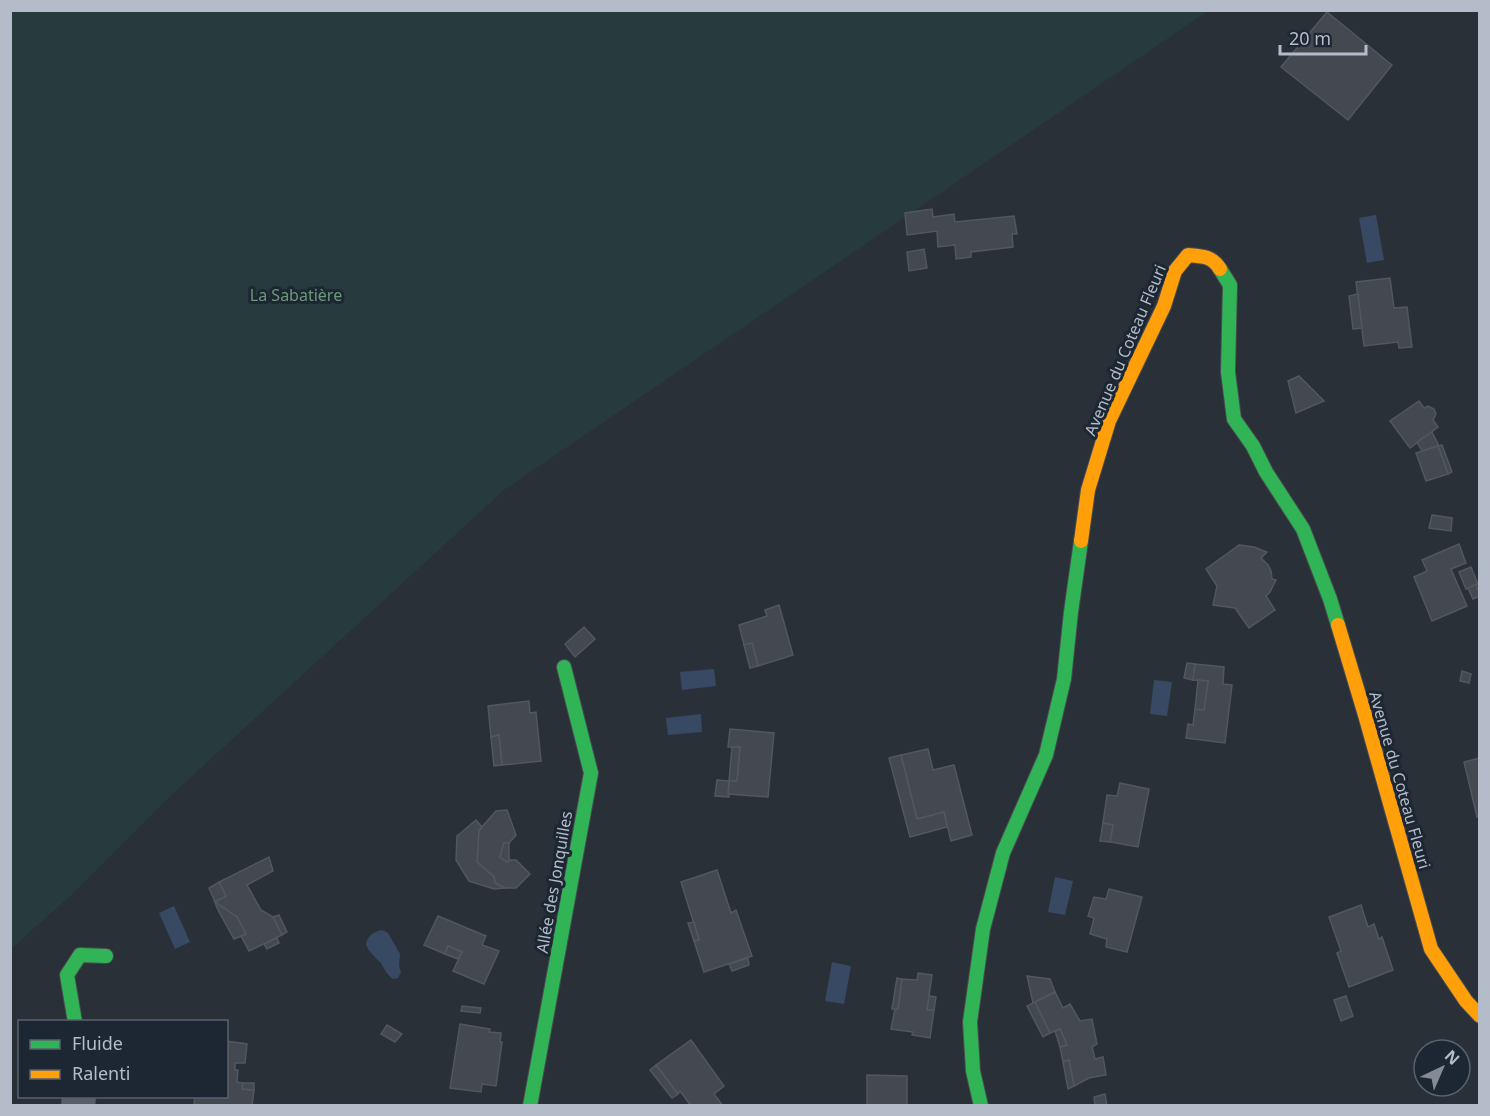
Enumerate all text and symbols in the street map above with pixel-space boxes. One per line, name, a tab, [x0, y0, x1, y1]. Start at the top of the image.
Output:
scale bar	[1280, 18, 1366, 56]
text: 20 m	[1289, 26, 1331, 50]
street label: Avenue du Coteau Fleuri	[1079, 261, 1171, 439]
park label: La Sabatière	[250, 284, 342, 306]
street label: Avenue du Coteau Fleuri	[1364, 689, 1436, 871]
street label: Allée des Jonquilles	[531, 809, 577, 955]
legend	[18, 1020, 228, 1098]
text: Fluide	[72, 1031, 123, 1055]
north arrow	[1412, 1038, 1472, 1098]
text: N	[1440, 1045, 1465, 1070]
text: Ralenti	[72, 1061, 130, 1085]

